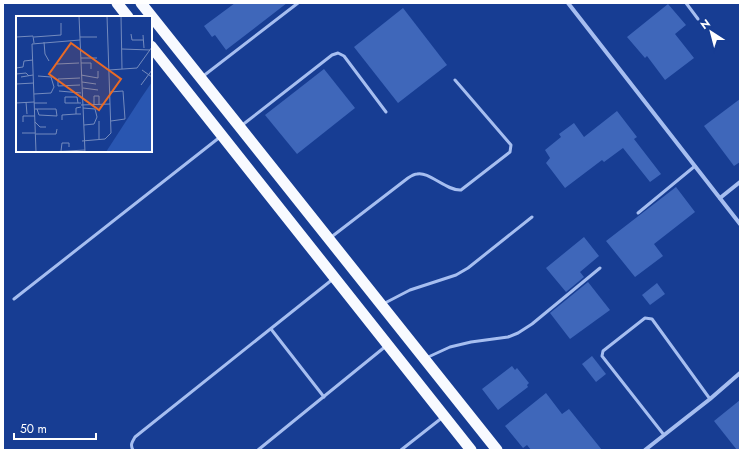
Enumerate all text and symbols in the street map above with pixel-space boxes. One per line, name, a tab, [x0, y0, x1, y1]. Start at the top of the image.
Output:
north arrow	[691, 12, 731, 52]
text: N	[697, 15, 713, 33]
inset map	[16, 16, 152, 152]
scale bar	[14, 415, 96, 441]
text: 50 m	[20, 420, 47, 438]

